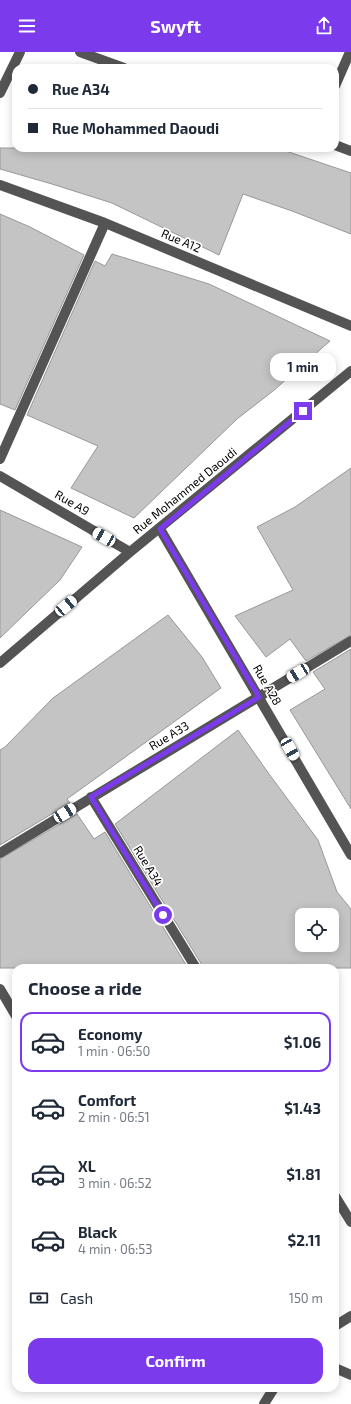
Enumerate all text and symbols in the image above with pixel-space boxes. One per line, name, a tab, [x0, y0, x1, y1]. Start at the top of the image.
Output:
icon: menu	[16, 15, 38, 37]
text: Swyft	[150, 15, 201, 37]
icon: share	[313, 15, 335, 37]
text: Rue A34	[52, 80, 110, 98]
text: Rue Mohammed Daoudi	[52, 119, 219, 137]
street label: Rue A12	[159, 225, 204, 255]
callout: 1 min	[270, 353, 336, 381]
text: 1 min	[287, 359, 319, 375]
route end	[294, 402, 312, 420]
street label: Rue Mohammed Daoudi	[130, 444, 239, 536]
street label: Rue A9	[53, 487, 92, 518]
car	[91, 526, 117, 548]
car	[53, 594, 79, 618]
street label: Rue A28	[251, 662, 285, 707]
car	[285, 662, 311, 684]
street label: Rue A33	[146, 718, 191, 752]
car	[279, 736, 301, 762]
car	[52, 802, 78, 824]
street label: Rue A34	[131, 843, 166, 888]
route start	[154, 906, 172, 924]
map controls	[295, 908, 339, 952]
button: locate	[295, 908, 339, 952]
text: Choose a ride	[28, 977, 142, 999]
icon: car	[30, 1024, 66, 1060]
text: Economy	[78, 1025, 143, 1043]
text: $1.06	[284, 1033, 321, 1051]
text: 1 min · 06:50	[78, 1043, 150, 1059]
icon: car	[30, 1090, 66, 1126]
text: Comfort	[78, 1091, 136, 1109]
text: $1.43	[284, 1099, 321, 1117]
text: 2 min · 06:51	[78, 1109, 150, 1125]
icon: car	[30, 1156, 66, 1192]
text: XL	[78, 1157, 96, 1175]
text: $1.81	[286, 1165, 321, 1183]
text: 3 min · 06:52	[78, 1175, 152, 1191]
icon: car	[30, 1222, 66, 1258]
text: Black	[78, 1223, 117, 1241]
text: $2.11	[288, 1231, 321, 1249]
text: 4 min · 06:53	[78, 1241, 152, 1257]
icon: cash	[28, 1287, 50, 1309]
text: Cash	[60, 1289, 93, 1307]
text: 150 m	[289, 1290, 323, 1306]
button: Confirm	[28, 1338, 323, 1384]

